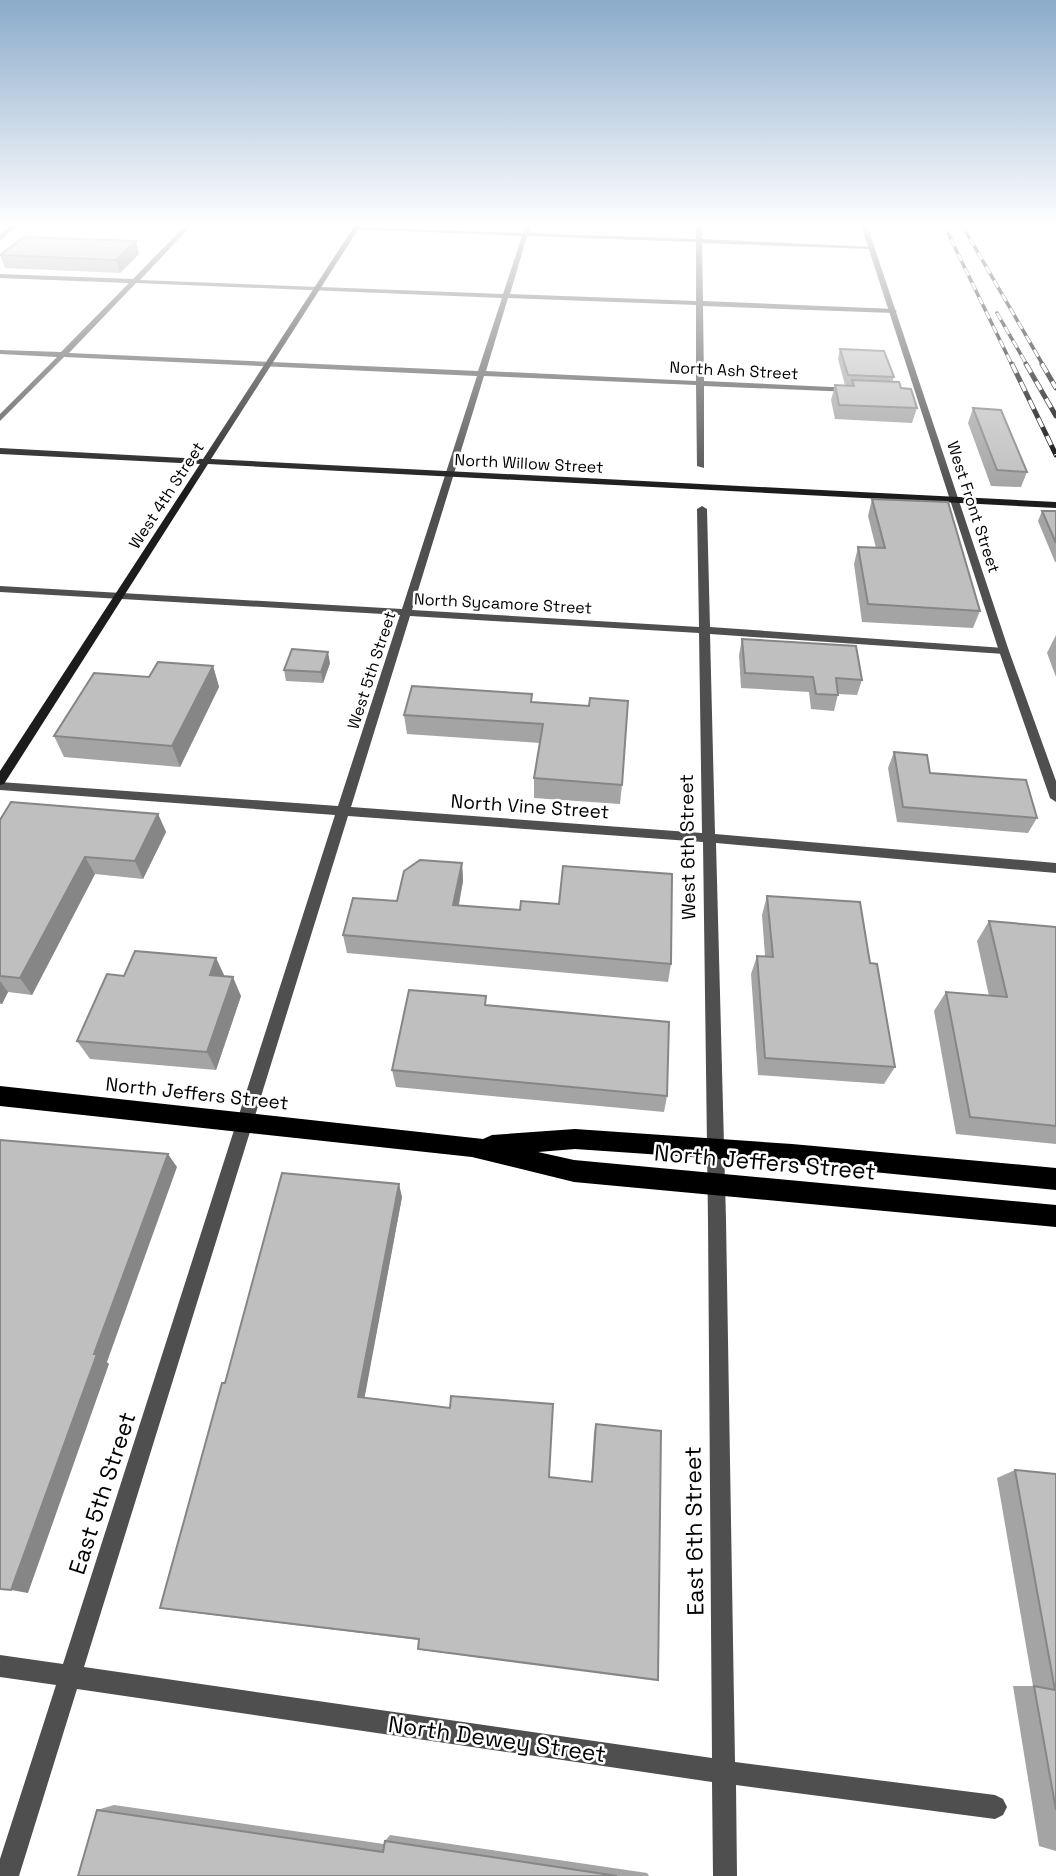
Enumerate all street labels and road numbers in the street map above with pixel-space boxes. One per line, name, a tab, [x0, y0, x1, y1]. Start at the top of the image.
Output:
street label: North Ash Street	[669, 357, 799, 384]
street label: West 4th Street	[124, 438, 209, 553]
street label: West Front Street	[942, 439, 1005, 576]
street label: North Willow Street	[454, 449, 604, 478]
street label: North Sycamore Street	[414, 588, 592, 619]
street label: West 5th Street	[343, 609, 400, 732]
street label: West 6th Street	[674, 774, 701, 920]
street label: North Vine Street	[450, 788, 610, 825]
street label: North Jeffers Street	[104, 1071, 290, 1116]
street label: North Jeffers Street	[653, 1137, 877, 1187]
street label: East 5th Street	[62, 1408, 142, 1578]
street label: East 6th Street	[678, 1446, 710, 1616]
street label: North Dewey Street	[386, 1709, 608, 1769]

